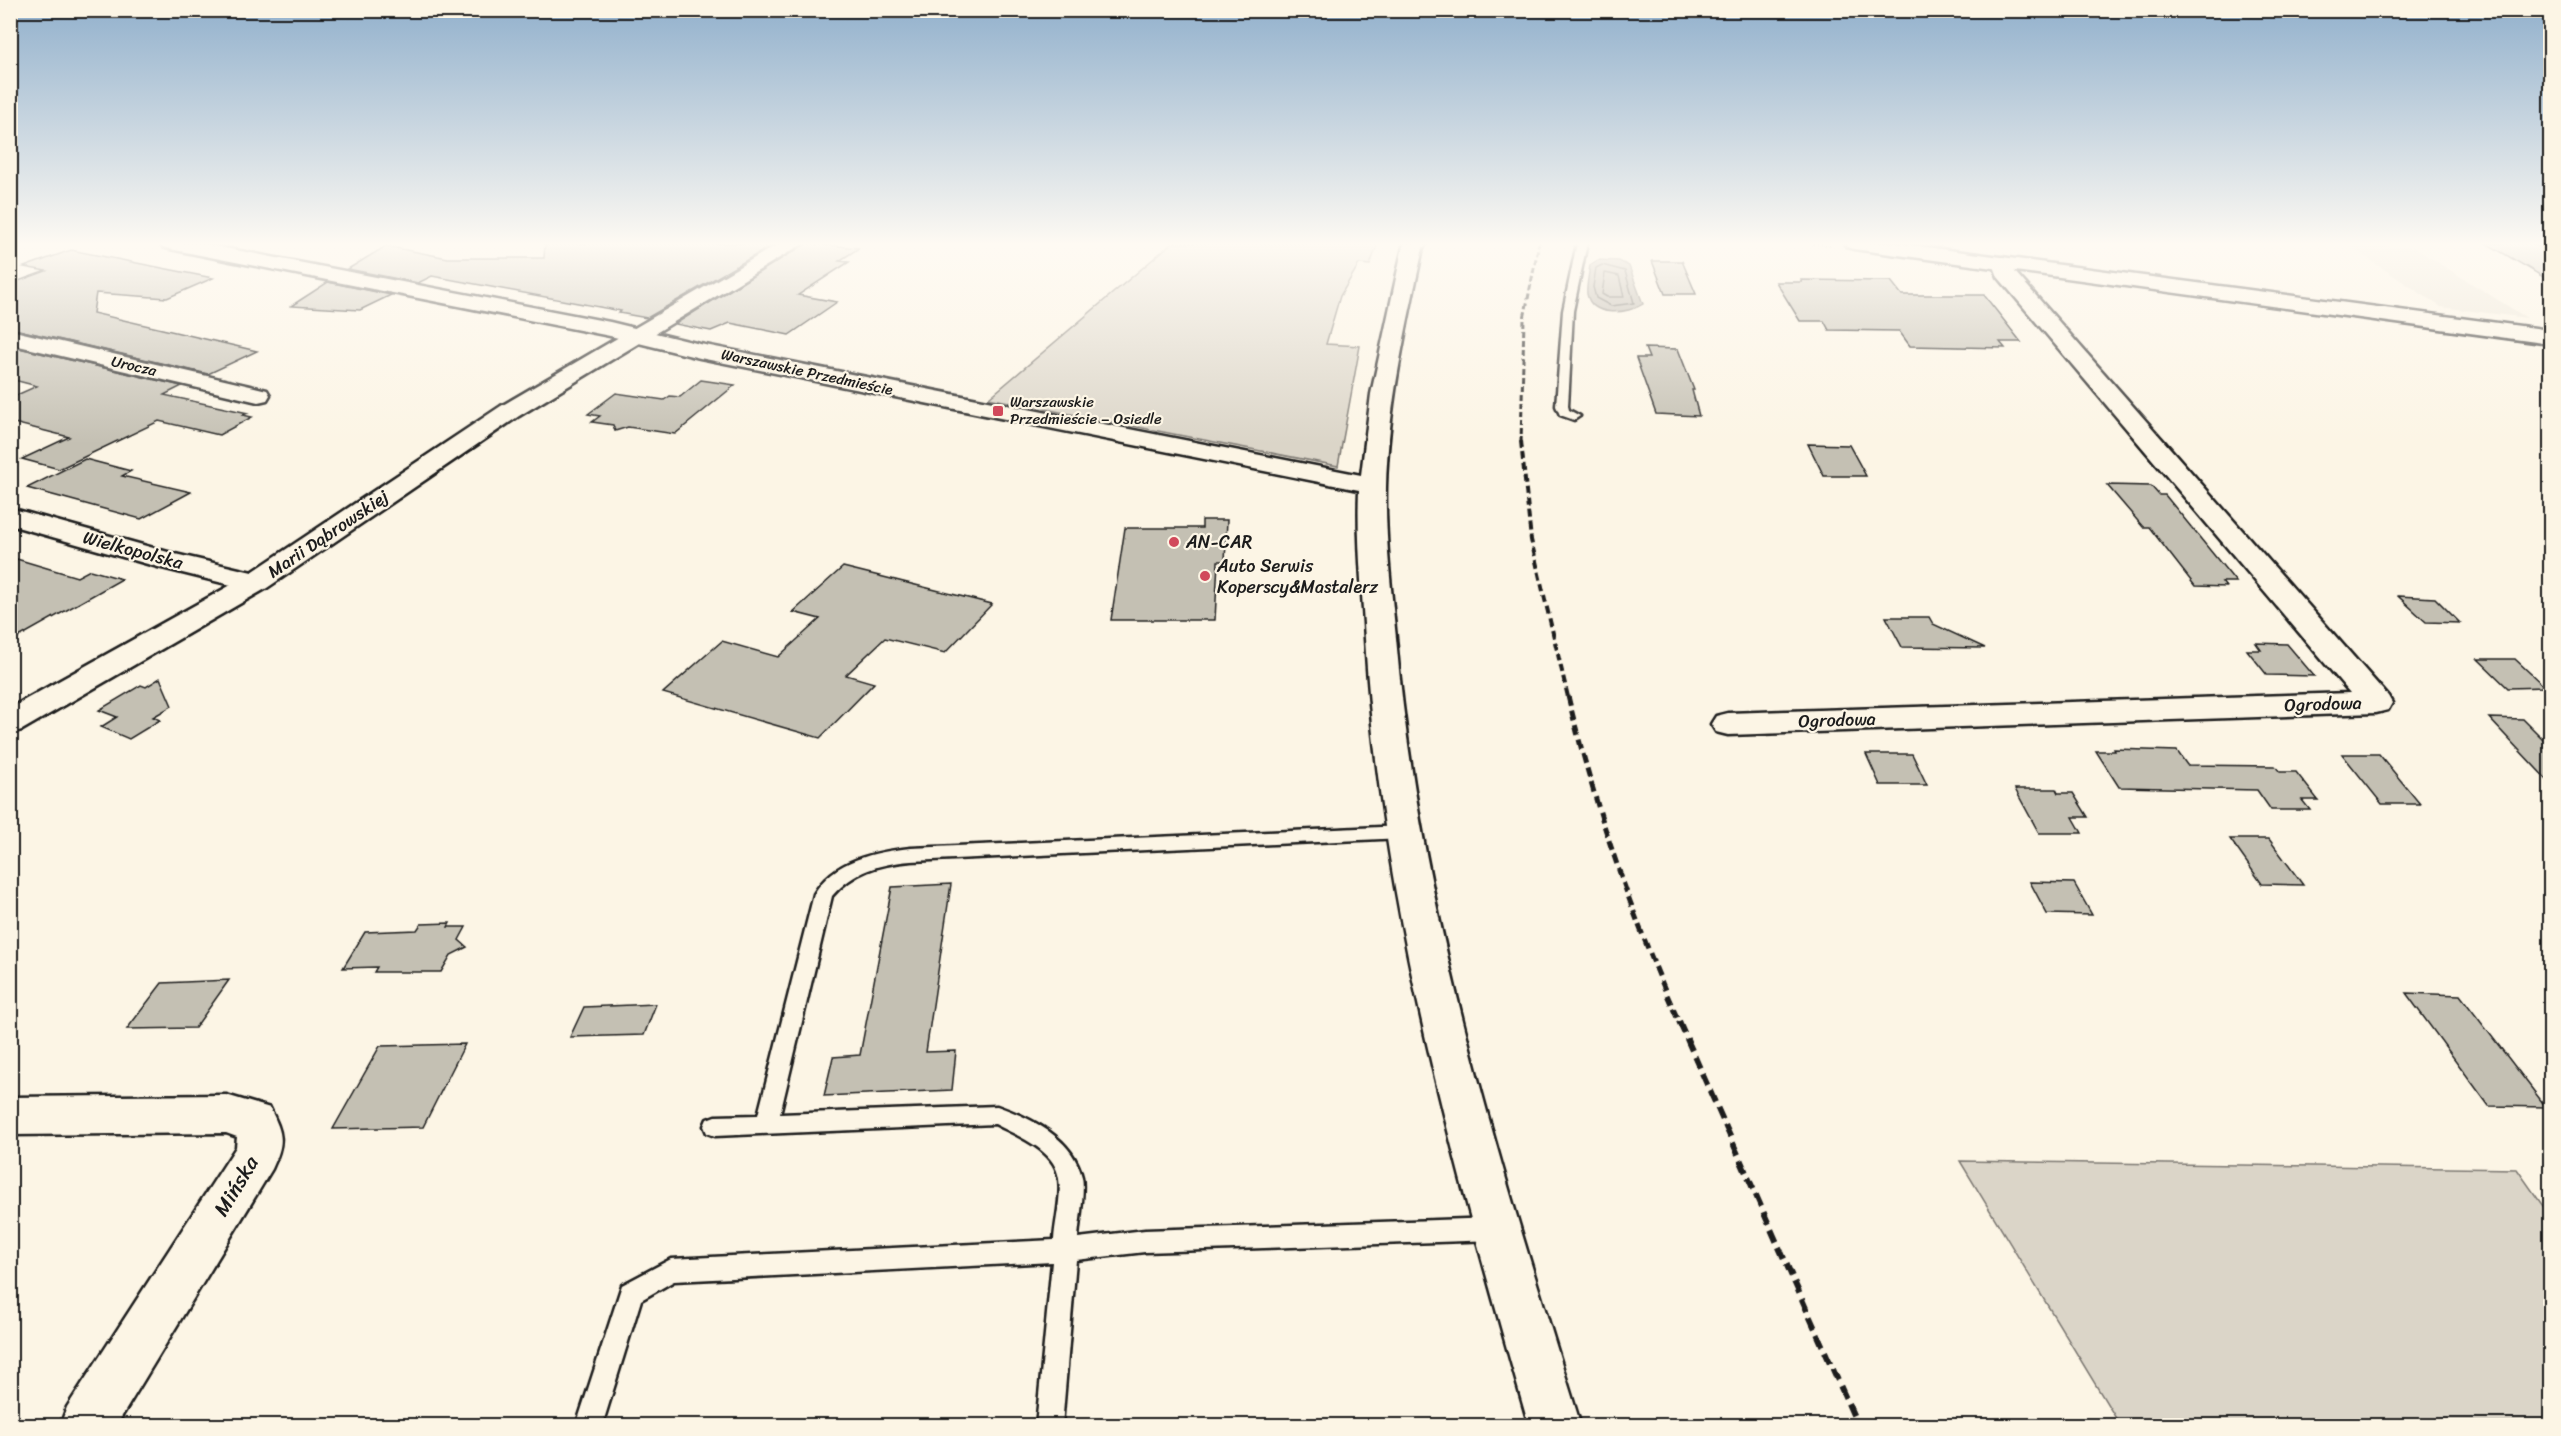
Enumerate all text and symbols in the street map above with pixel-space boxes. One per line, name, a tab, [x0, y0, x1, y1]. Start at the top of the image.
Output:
street label: Warszawskie Przedmieście	[719, 341, 895, 403]
street label: Urocza	[109, 348, 160, 384]
place label: Warszawskie Przedmieście – Osiedle	[1010, 389, 1162, 432]
marker: Warszawskie Przedmieście – Osiedle	[991, 404, 1005, 418]
street label: Marii Dąbrowskiej	[260, 481, 396, 587]
street label: Wielkopolska	[79, 521, 187, 579]
place label: AN-CAR	[1185, 526, 1253, 558]
marker: AN-CAR	[1167, 535, 1181, 549]
place label: Auto Serwis Koperscy&Mastalerz	[1216, 550, 1379, 603]
marker: Auto Serwis Koperscy&Mastalerz	[1198, 569, 1212, 583]
street label: Ogrodowa	[2284, 687, 2362, 721]
street label: Ogrodowa	[1798, 703, 1876, 737]
street label: Mińska	[203, 1148, 269, 1224]

